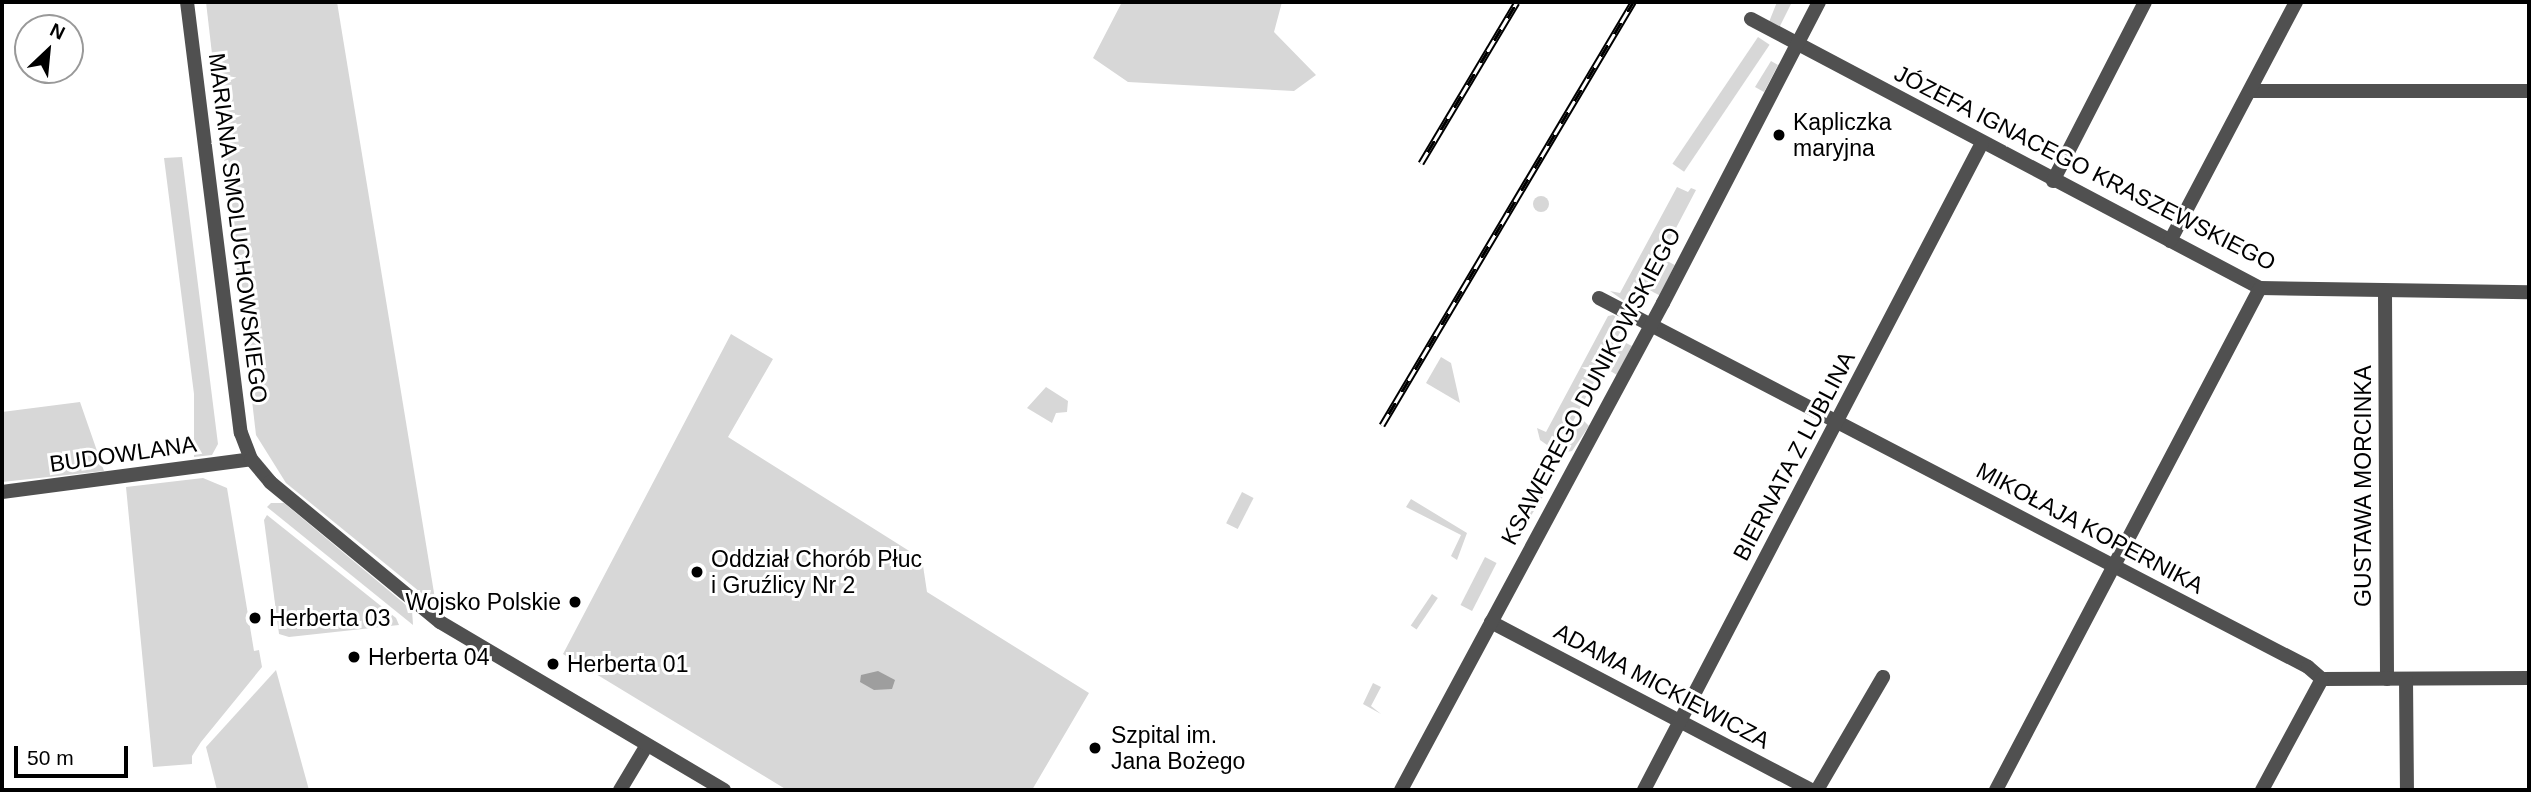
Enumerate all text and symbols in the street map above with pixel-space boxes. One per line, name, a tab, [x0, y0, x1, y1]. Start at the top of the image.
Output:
north arrow	[14, 14, 84, 84]
text: N	[47, 19, 68, 44]
street label: MARIANA SMOLUCHOWSKIEGO	[203, 51, 273, 405]
street label: JÓZEFA IGNACEGO KRASZEWSKIEGO	[1889, 59, 2281, 277]
place label: Kapliczka maryjna	[1793, 108, 1891, 162]
marker: Kapliczka maryjna	[1771, 127, 1787, 143]
street label: KSAWEREGO DUNIKOWSKIEGO	[1495, 222, 1687, 550]
street label: BIERNATA Z LUBLINA	[1727, 346, 1861, 566]
street label: GUSTAWA MORCINKA	[2349, 364, 2377, 608]
street label: BUDOWLANA	[48, 430, 198, 478]
street label: MIKOŁAJA KOPERNIKA	[1971, 456, 2209, 600]
place label: Oddział Chorób Płuc i Gruźlicy Nr 2	[711, 545, 922, 599]
marker: Oddział Chorób Płuc i Gruźlicy Nr 2	[689, 564, 705, 580]
place label: Wojsko Polskie	[405, 588, 561, 616]
marker: Wojsko Polskie	[567, 594, 583, 610]
place label: Herberta 03	[269, 604, 390, 632]
marker: Herberta 03	[247, 610, 263, 626]
street label: ADAMA MICKIEWICZA	[1549, 617, 1775, 755]
place label: Herberta 04	[368, 643, 489, 671]
marker: Herberta 04	[346, 649, 362, 665]
place label: Herberta 01	[567, 650, 688, 678]
marker: Herberta 01	[545, 656, 561, 672]
place label: Szpital im. Jana Bożego	[1111, 721, 1245, 775]
scale bar	[18, 732, 131, 776]
marker: Szpital im. Jana Bożego	[1085, 738, 1105, 758]
text: 50 m	[27, 746, 74, 769]

